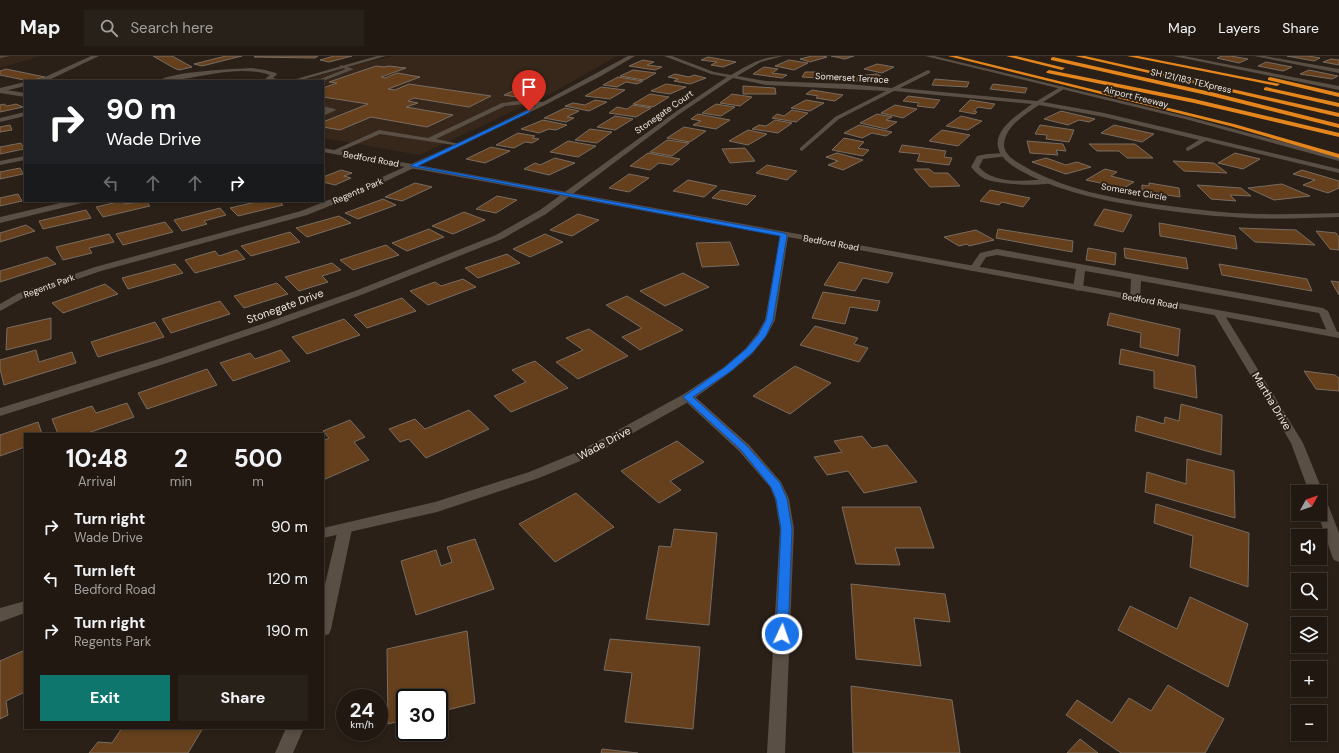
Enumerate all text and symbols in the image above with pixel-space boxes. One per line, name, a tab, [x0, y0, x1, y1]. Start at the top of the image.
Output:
search box	[84, 10, 364, 46]
text: Map	[20, 15, 60, 40]
icon: search	[98, 17, 120, 39]
text: Search here	[130, 18, 213, 38]
text: Map	[1168, 19, 1196, 37]
text: Layers	[1218, 19, 1260, 37]
text: Share	[1282, 19, 1319, 37]
street label: SH 121/183 TEXpress	[1149, 66, 1233, 96]
pin	[512, 70, 546, 111]
street label: Somerset Terrace	[815, 70, 889, 86]
icon: arrive	[518, 76, 540, 98]
street label: Airport Freeway	[1102, 83, 1170, 111]
street label: Stonegate Court	[632, 87, 696, 137]
text: 90 m	[106, 91, 176, 128]
icon: right	[40, 96, 92, 148]
text: Wade Drive	[106, 127, 201, 151]
street label: Bedford Road	[342, 148, 400, 170]
icon: left	[100, 172, 122, 194]
icon: ahead	[142, 172, 164, 194]
icon: ahead	[184, 172, 206, 194]
icon: right	[226, 172, 248, 194]
street label: Regents Park	[331, 175, 385, 207]
street label: Somerset Circle	[1100, 180, 1168, 204]
street label: Bedford Road	[802, 232, 860, 254]
street label: Regents Park	[22, 271, 77, 301]
street label: Stonegate Drive	[245, 286, 325, 326]
street label: Bedford Road	[1121, 290, 1179, 312]
street label: Martha Drive	[1249, 370, 1295, 432]
street label: Wade Drive	[575, 423, 633, 463]
text: 10:48	[66, 443, 128, 474]
text: 2	[174, 443, 188, 474]
text: 500	[234, 443, 282, 474]
text: Arrival	[78, 473, 116, 490]
text: min	[170, 473, 192, 490]
text: m	[252, 473, 264, 490]
north arrow	[1291, 485, 1327, 521]
map controls	[1291, 485, 1327, 741]
text: Turn right	[74, 509, 145, 529]
icon: right	[40, 516, 62, 538]
text: 90 m	[271, 517, 308, 537]
text: Wade Drive	[74, 529, 143, 546]
button: sound	[1291, 529, 1327, 565]
text: Turn left	[74, 561, 135, 581]
icon: left	[40, 568, 62, 590]
text: 120 m	[267, 569, 308, 589]
button: search	[1291, 573, 1327, 609]
text: Bedford Road	[74, 581, 156, 598]
text: Turn right	[74, 613, 145, 633]
position arrow	[761, 613, 803, 655]
button: layers	[1291, 617, 1327, 653]
icon: right	[40, 620, 62, 642]
text: 190 m	[266, 621, 308, 641]
text: Regents Park	[74, 633, 151, 650]
button: +	[1291, 661, 1327, 697]
button: Exit	[40, 675, 170, 721]
button: Share	[178, 675, 308, 721]
speed limit sign: 30	[396, 689, 448, 741]
text: 24	[350, 697, 374, 723]
button: −	[1291, 705, 1327, 741]
text: km/h	[350, 718, 374, 731]

